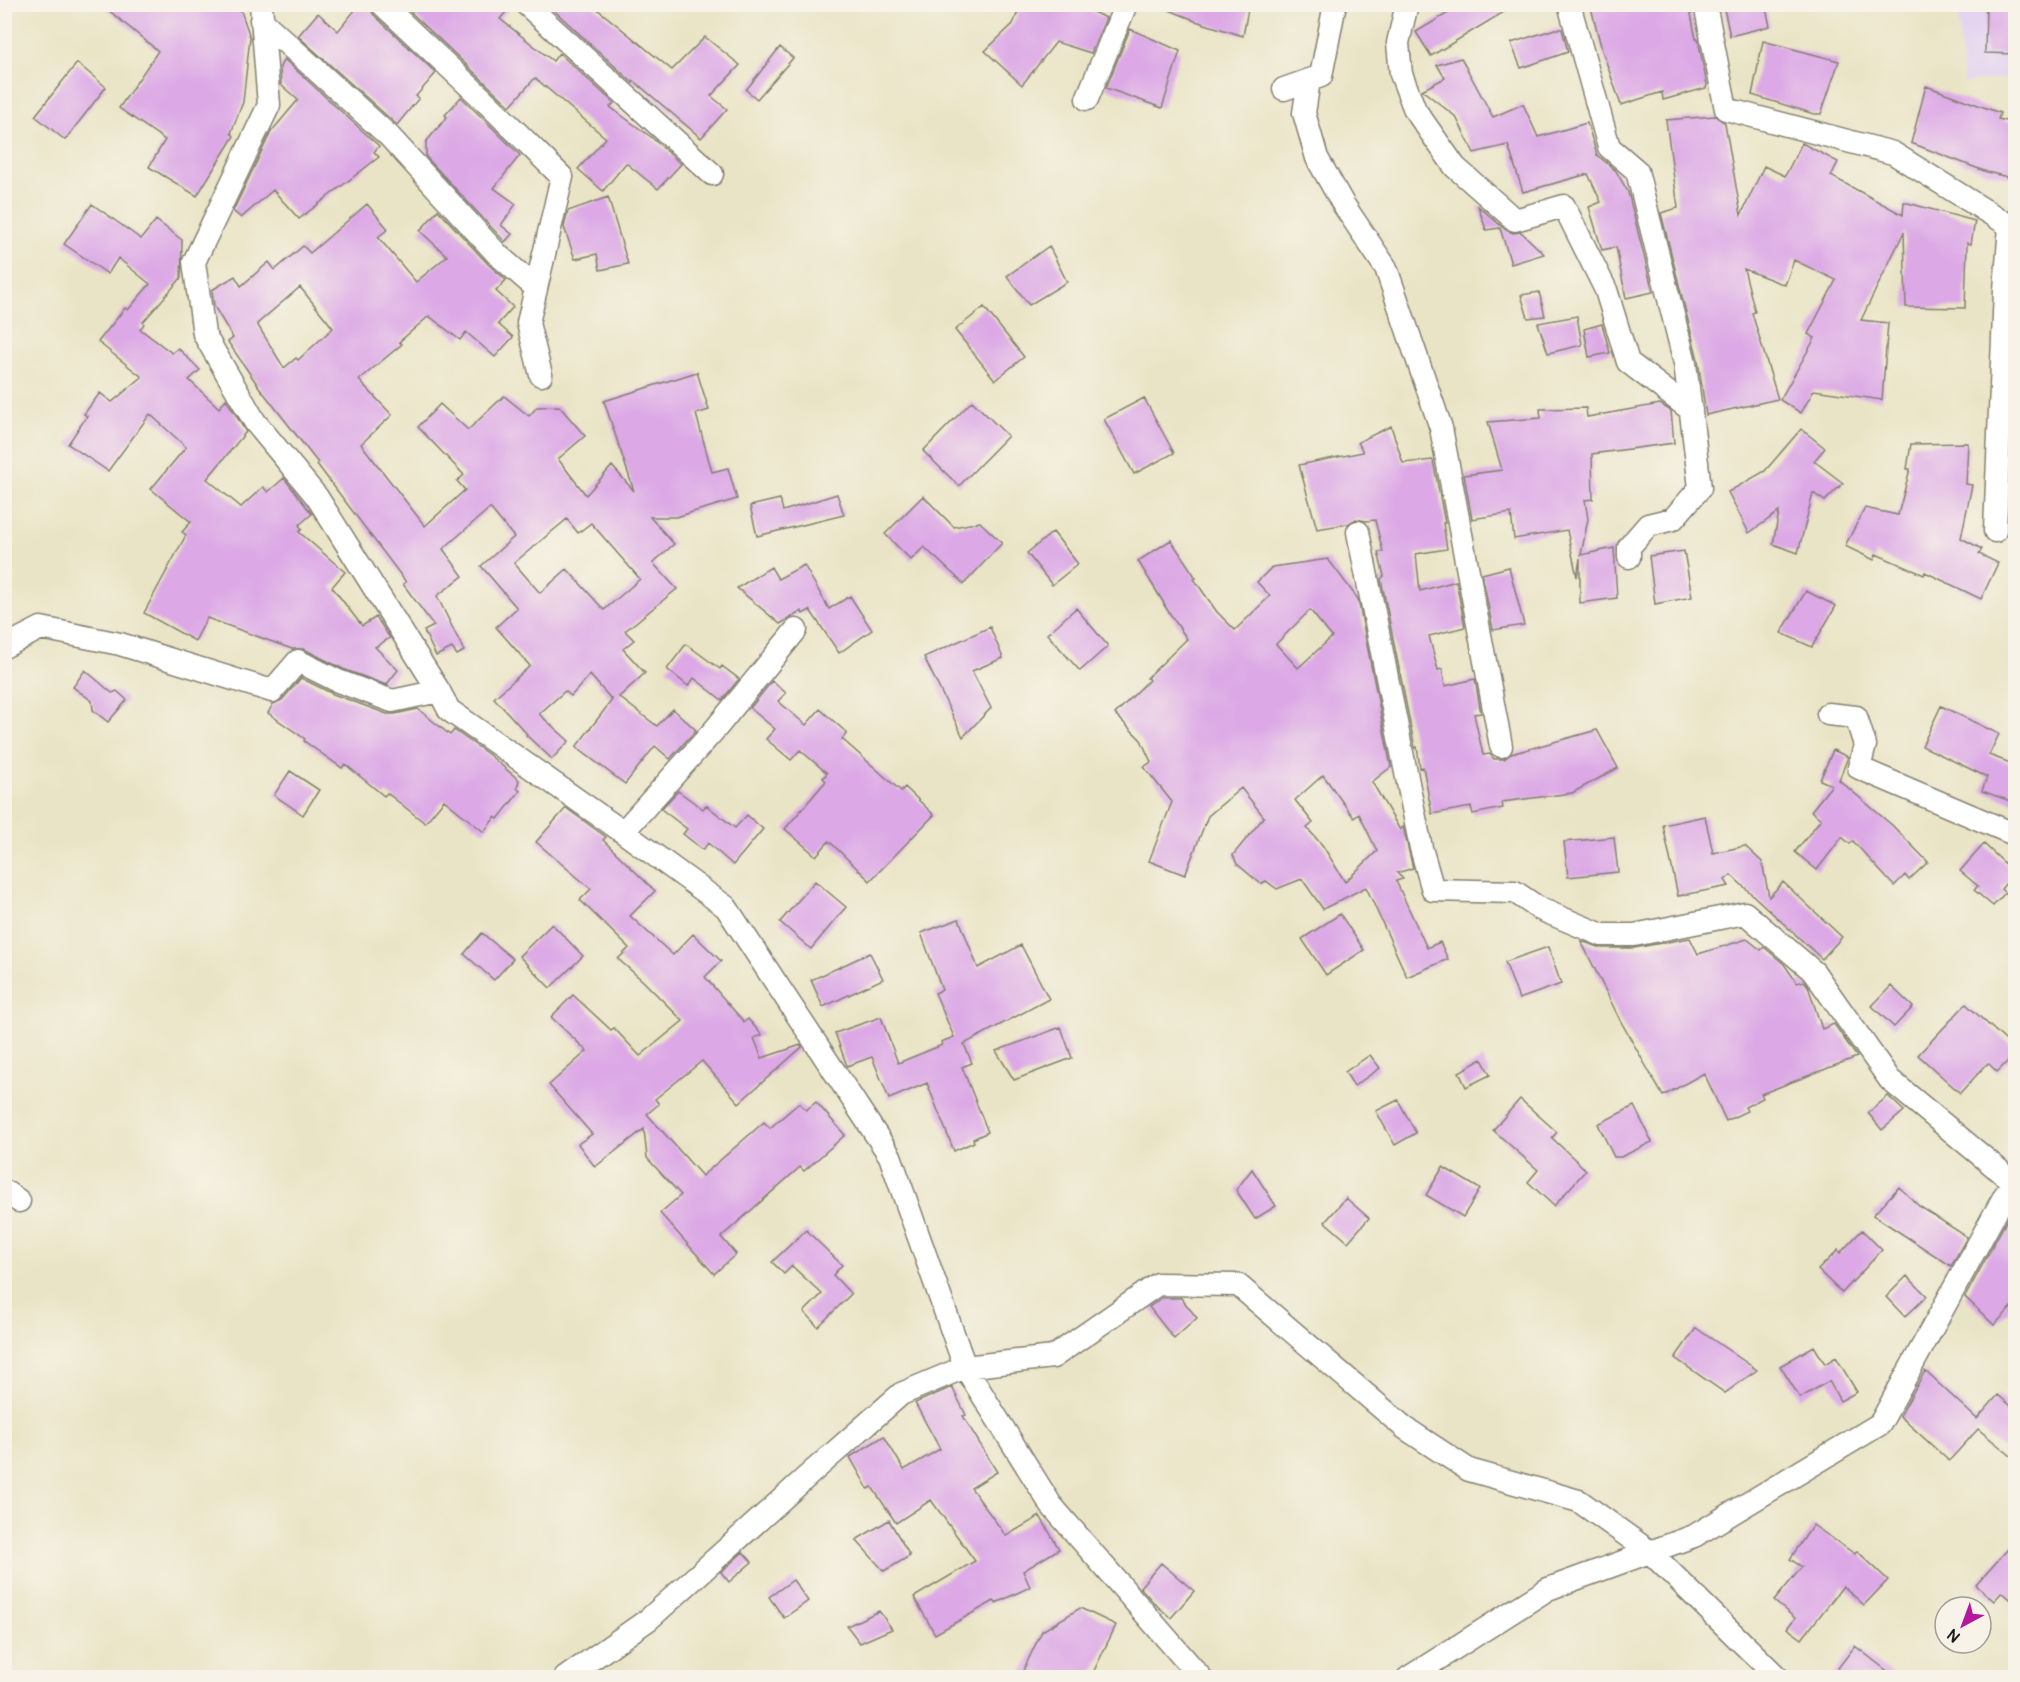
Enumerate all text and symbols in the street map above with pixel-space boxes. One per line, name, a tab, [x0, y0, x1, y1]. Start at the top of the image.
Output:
north arrow	[1933, 1595, 1993, 1655]
text: N	[1943, 1624, 1964, 1647]

